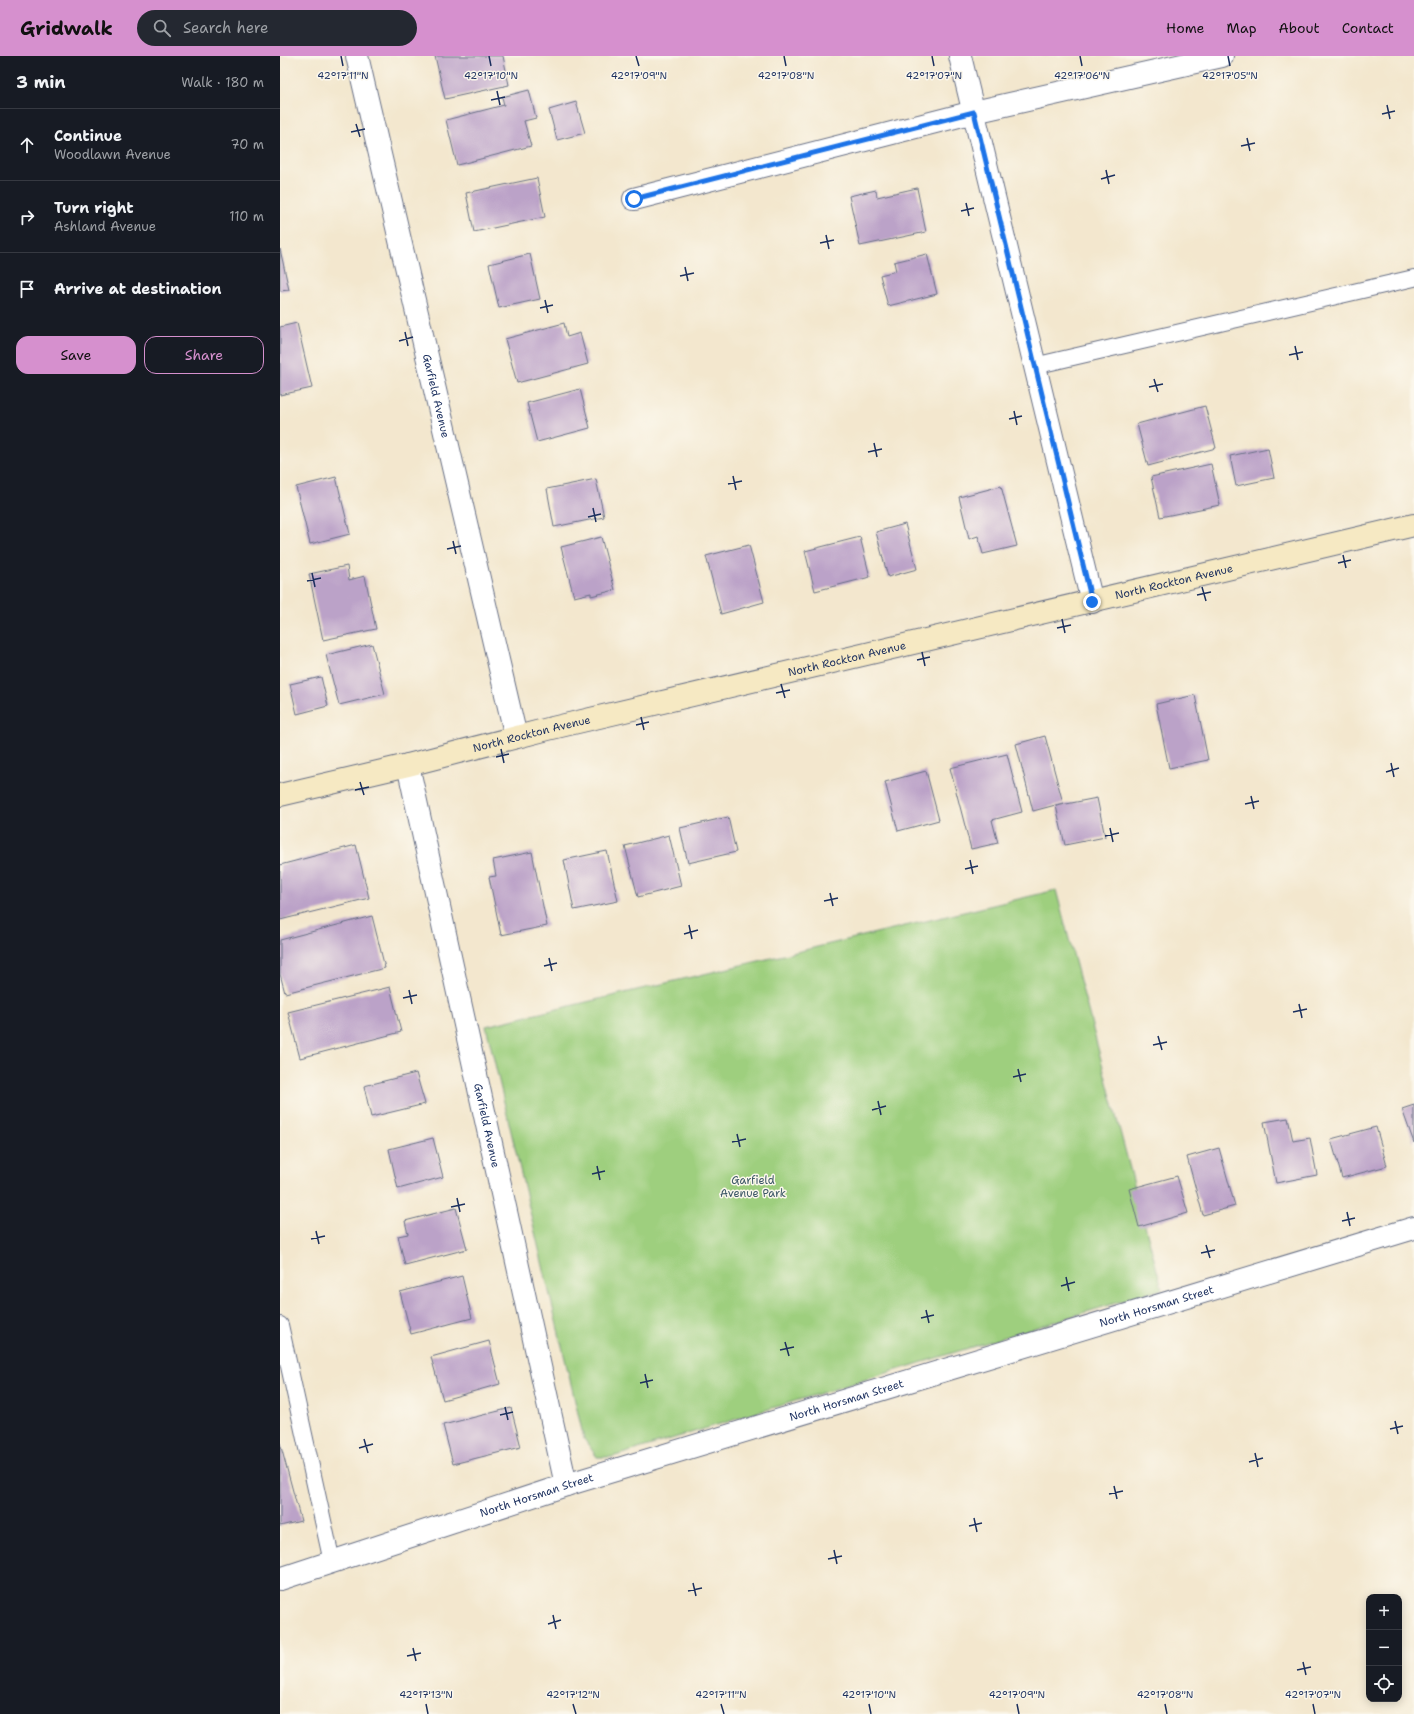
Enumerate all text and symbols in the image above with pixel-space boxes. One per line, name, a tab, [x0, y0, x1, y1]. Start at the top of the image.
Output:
search box	[137, 10, 417, 46]
text: Gridwalk	[20, 16, 113, 41]
icon: search	[151, 17, 173, 39]
text: Search here	[183, 18, 269, 38]
text: Home	[1166, 19, 1205, 37]
text: Map	[1227, 19, 1257, 37]
text: About	[1279, 19, 1320, 37]
text: Contact	[1342, 19, 1394, 37]
text: 42°17'11"N	[317, 69, 369, 82]
text: 42°17'10"N	[464, 69, 518, 82]
text: 42°17'09"N	[611, 69, 667, 82]
text: 42°17'08"N	[758, 69, 814, 82]
text: 42°17'07"N	[906, 69, 962, 82]
text: 42°17'06"N	[1054, 69, 1110, 82]
text: 42°17'05"N	[1202, 69, 1258, 82]
text: 3 min	[16, 71, 66, 93]
text: Walk · 180 m	[181, 74, 264, 91]
text: Continue	[54, 126, 122, 146]
icon: ahead	[16, 134, 38, 156]
text: 70 m	[230, 136, 264, 153]
text: Woodlawn Avenue	[54, 146, 171, 163]
route start	[625, 190, 643, 208]
text: Turn right	[54, 198, 134, 218]
icon: right	[16, 206, 38, 228]
text: 110 m	[229, 208, 264, 225]
text: Ashland Avenue	[54, 218, 156, 235]
icon: arrive	[16, 278, 38, 300]
text: Arrive at destination	[54, 279, 222, 299]
button: Save	[16, 336, 136, 374]
button: Share	[144, 336, 264, 374]
street label: Garfield Avenue	[419, 352, 453, 440]
street label: North Rockton Avenue	[1113, 561, 1234, 603]
route end	[1083, 593, 1101, 611]
street label: North Rockton Avenue	[786, 638, 907, 680]
street label: North Rockton Avenue	[471, 712, 592, 756]
street label: Garfield Avenue	[470, 1082, 503, 1169]
park label: Garfield Avenue Park	[720, 1173, 786, 1201]
street label: North Horsman Street	[1098, 1282, 1216, 1331]
street label: North Horsman Street	[788, 1376, 906, 1425]
street label: North Horsman Street	[478, 1470, 596, 1521]
map controls	[1366, 1594, 1402, 1702]
button: +	[1366, 1594, 1402, 1630]
button: −	[1366, 1630, 1402, 1666]
button: locate	[1366, 1666, 1402, 1702]
text: 42°17'13"N	[399, 1688, 453, 1701]
text: 42°17'12"N	[546, 1688, 600, 1701]
text: 42°17'11"N	[695, 1688, 747, 1701]
text: 42°17'10"N	[842, 1688, 896, 1701]
text: 42°17'09"N	[989, 1688, 1045, 1701]
text: 42°17'08"N	[1137, 1688, 1193, 1701]
text: 42°17'07"N	[1285, 1688, 1341, 1701]

